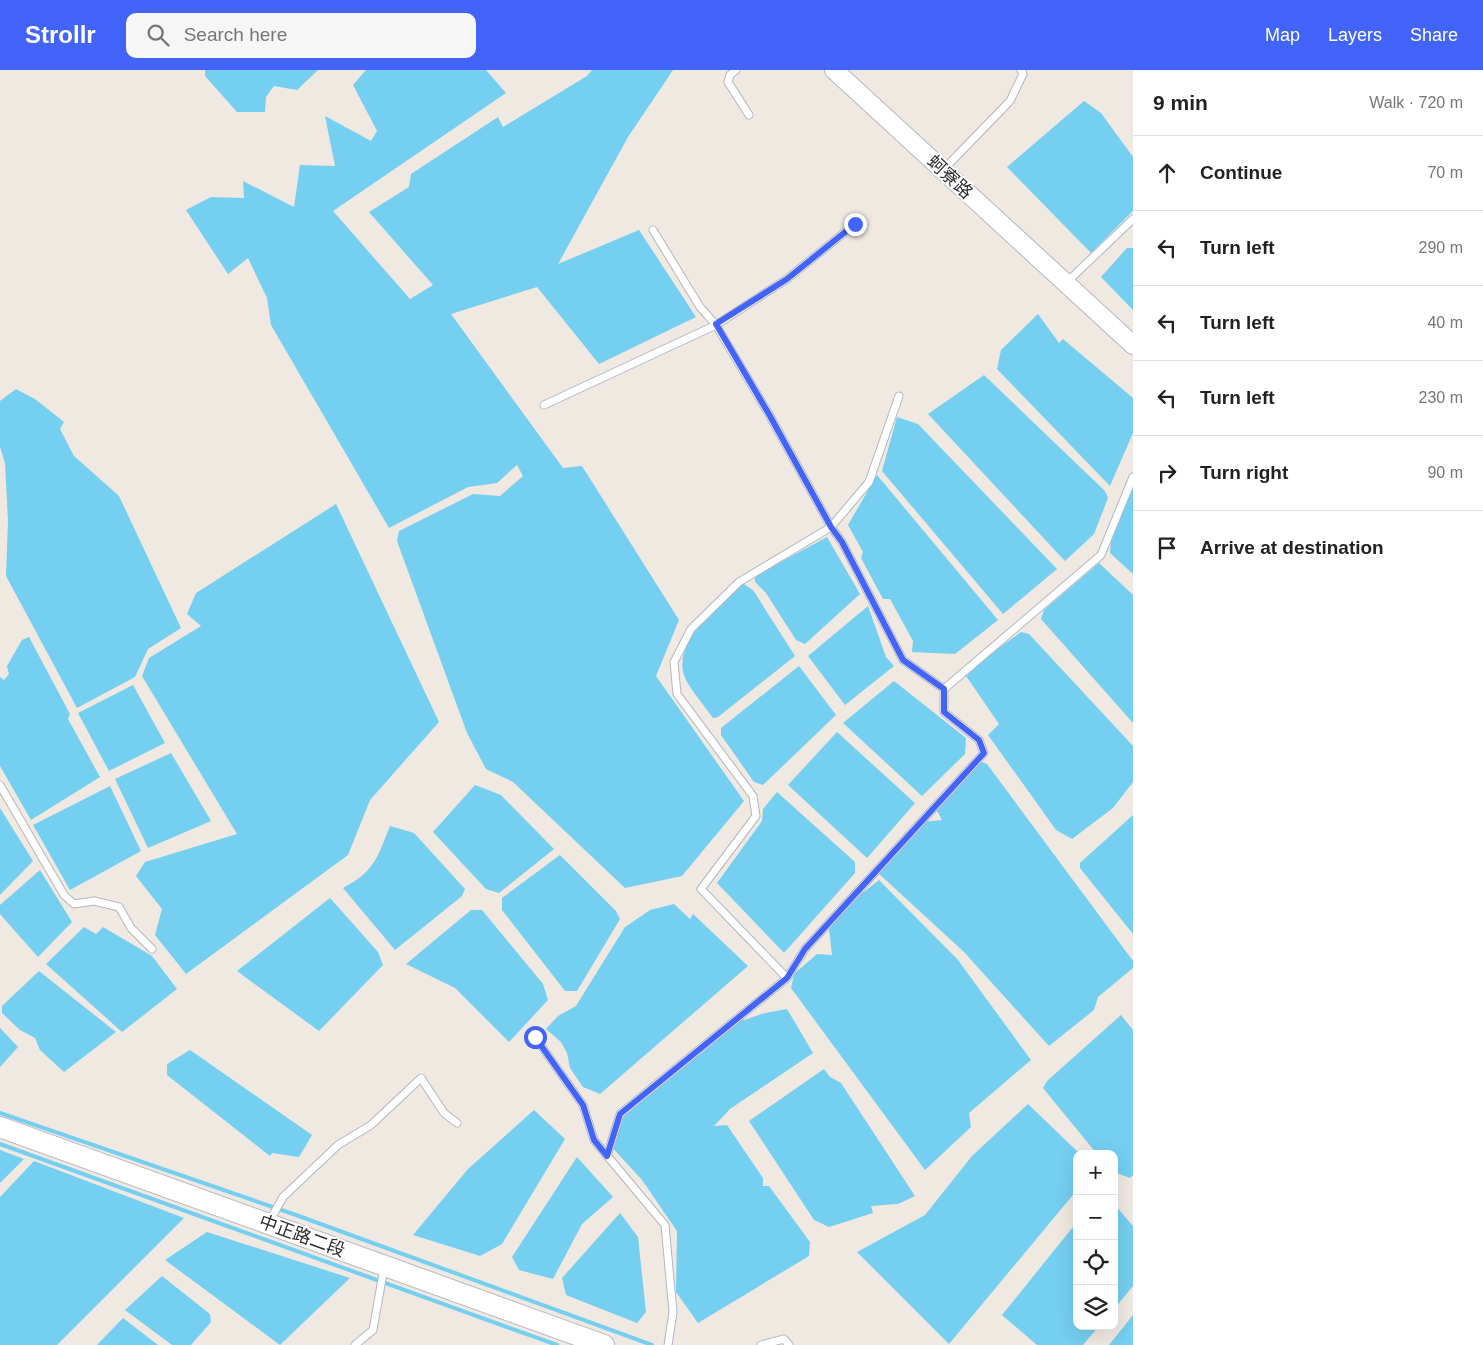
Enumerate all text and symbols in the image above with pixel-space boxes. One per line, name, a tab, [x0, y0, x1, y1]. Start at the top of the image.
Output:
search box	[126, 13, 476, 58]
text: Strollr	[25, 21, 96, 48]
icon: search	[144, 21, 172, 49]
text: Search here	[184, 24, 287, 45]
text: Map	[1265, 25, 1300, 45]
text: Layers	[1328, 25, 1382, 45]
text: Share	[1410, 25, 1458, 45]
text: 9 min	[1153, 91, 1208, 114]
text: Walk · 720 m	[1369, 94, 1463, 111]
street label: 蚵寮路	[923, 151, 977, 203]
icon: ahead	[1153, 159, 1181, 187]
text: Continue	[1200, 162, 1282, 183]
text: 70 m	[1427, 164, 1463, 181]
route end	[844, 213, 867, 236]
icon: left	[1153, 234, 1181, 262]
text: Turn left	[1200, 237, 1275, 258]
text: 290 m	[1419, 239, 1463, 256]
icon: left	[1153, 309, 1181, 337]
text: Turn left	[1200, 312, 1275, 333]
text: 40 m	[1427, 314, 1463, 331]
icon: left	[1153, 384, 1181, 412]
text: Turn left	[1200, 387, 1275, 408]
text: 230 m	[1419, 389, 1463, 406]
icon: right	[1153, 459, 1181, 487]
text: Turn right	[1200, 462, 1288, 483]
text: 90 m	[1427, 464, 1463, 481]
icon: arrive	[1153, 534, 1181, 562]
text: Arrive at destination	[1200, 537, 1384, 558]
route start	[524, 1026, 547, 1049]
map controls	[1073, 1150, 1118, 1330]
button: +	[1073, 1150, 1118, 1195]
button: −	[1073, 1195, 1118, 1240]
street label: 中正路二段	[256, 1211, 348, 1261]
button: locate	[1073, 1240, 1118, 1285]
button: layers	[1073, 1285, 1118, 1330]

